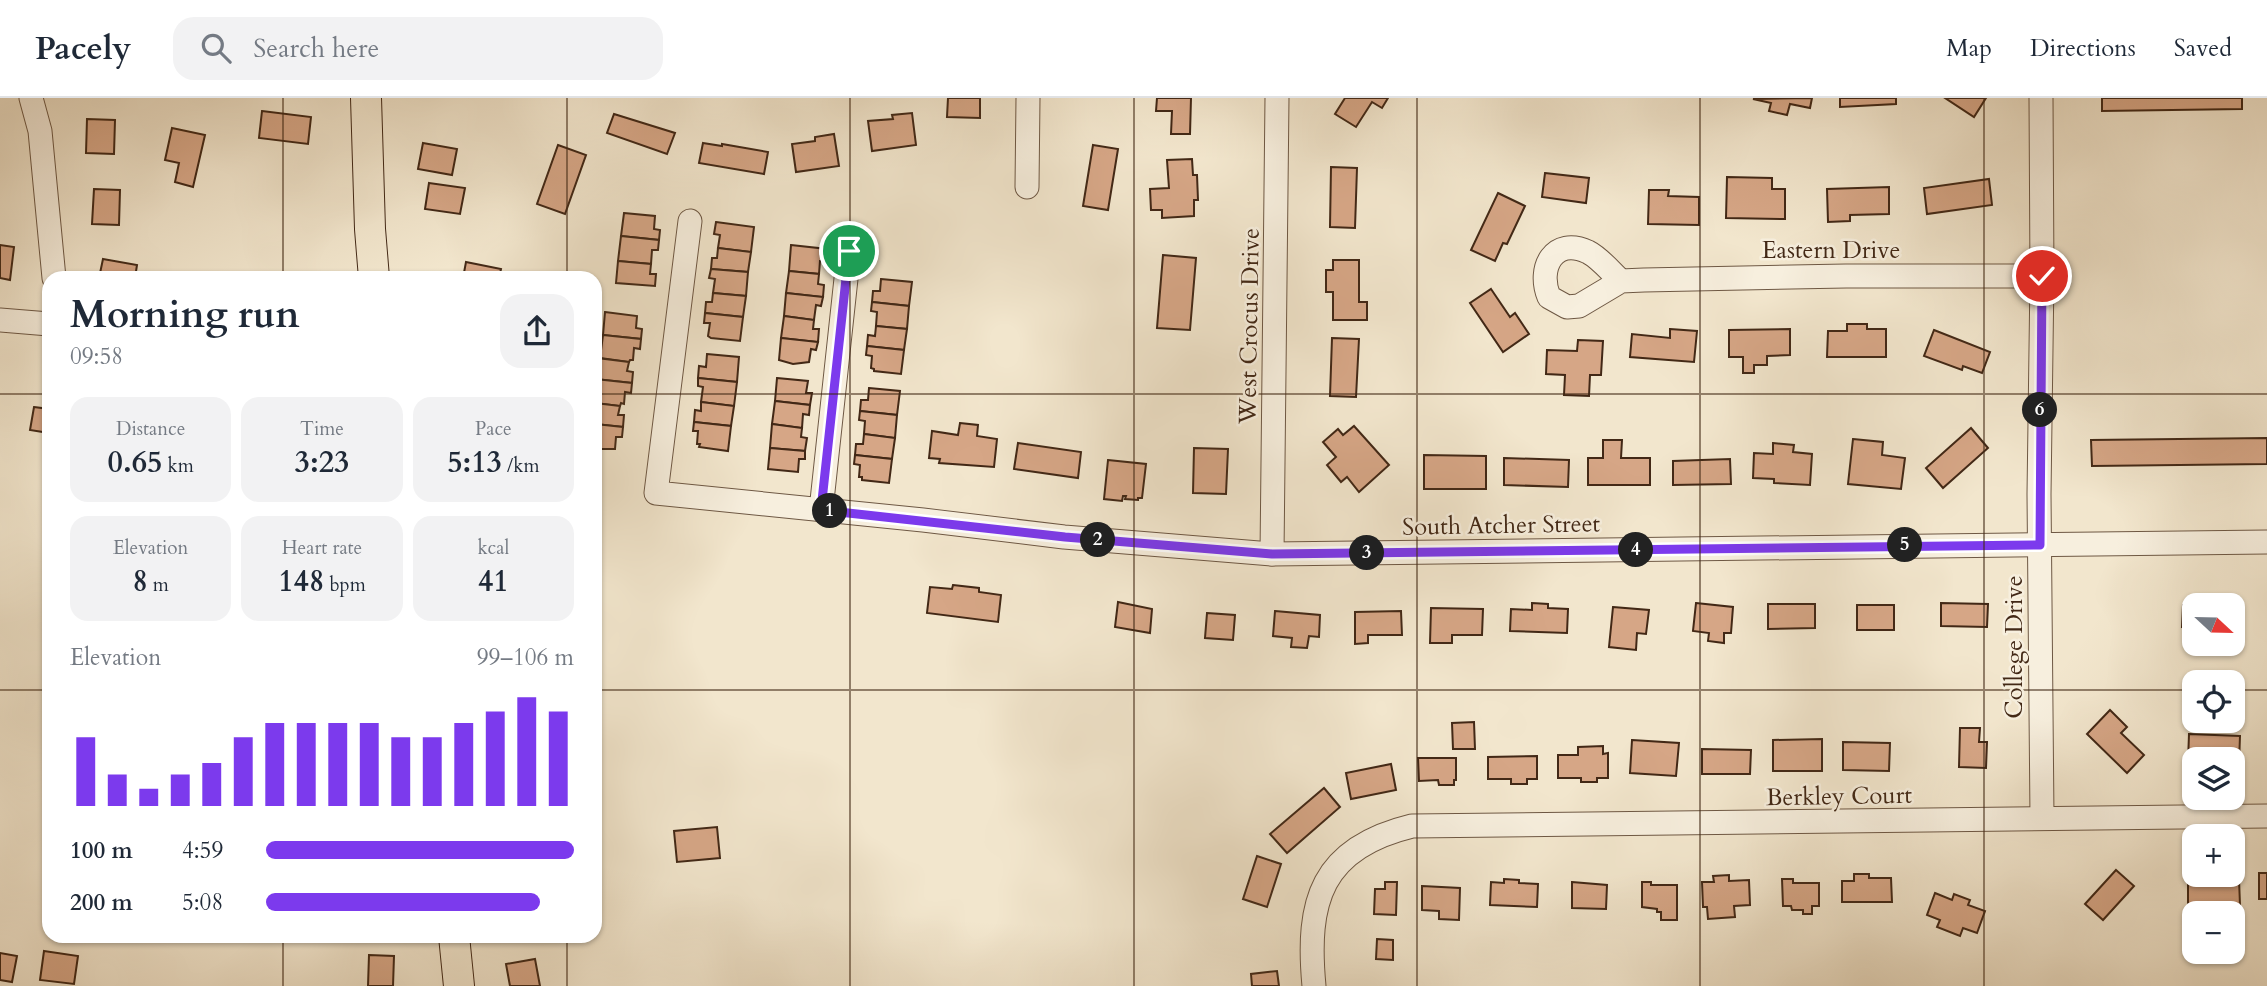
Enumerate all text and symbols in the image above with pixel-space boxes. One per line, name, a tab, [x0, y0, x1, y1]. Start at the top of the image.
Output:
search box	[173, 17, 663, 80]
text: Pacely	[35, 26, 131, 71]
icon: search	[197, 29, 235, 67]
text: Search here	[253, 31, 379, 66]
text: Map	[1946, 32, 1992, 65]
text: Directions	[2030, 32, 2136, 65]
text: Saved	[2174, 32, 2232, 65]
pin	[819, 221, 879, 281]
street label: West Crocus Drive	[1231, 228, 1268, 425]
icon: arrive	[830, 232, 868, 270]
street label: Eastern Drive	[1762, 234, 1900, 267]
pin	[2012, 246, 2072, 306]
icon: check	[2023, 257, 2061, 295]
text: Morning run	[70, 289, 300, 341]
button: share	[500, 294, 574, 368]
text: 09:58	[70, 341, 123, 372]
pin: 6	[2022, 392, 2058, 428]
text: 6	[2035, 396, 2044, 422]
text: Distance	[116, 416, 185, 442]
text: Time	[300, 416, 344, 442]
text: Pace	[475, 416, 512, 442]
text: 0.65	[108, 442, 162, 483]
text: 3:23	[295, 442, 349, 483]
text: 5:13	[447, 442, 502, 483]
text: km	[162, 453, 194, 479]
text: /km	[502, 453, 539, 479]
pin: 1	[812, 494, 848, 528]
text: 1	[825, 497, 834, 523]
street label: South Atcher Street	[1402, 507, 1601, 544]
pin: 2	[1080, 522, 1116, 558]
text: 2	[1093, 526, 1102, 552]
pin: 5	[1888, 528, 1923, 562]
text: 5	[1900, 531, 1909, 557]
pin: 4	[1618, 532, 1654, 568]
text: Elevation	[113, 535, 188, 561]
text: Heart rate	[282, 535, 362, 561]
text: kcal	[477, 535, 509, 561]
pin: 3	[1350, 536, 1384, 570]
text: 4	[1631, 536, 1640, 562]
text: 3	[1362, 539, 1371, 565]
text: 8	[132, 561, 148, 602]
text: 148	[278, 561, 324, 602]
text: 41	[478, 561, 509, 602]
text: m	[148, 572, 169, 598]
text: bpm	[324, 572, 366, 598]
street label: College Drive	[1998, 575, 2031, 719]
north arrow	[2182, 593, 2245, 656]
map controls	[2182, 593, 2245, 964]
text: Elevation	[70, 642, 161, 673]
text: 99–106 m	[477, 642, 574, 673]
button: locate	[2182, 670, 2245, 733]
button: layers	[2182, 747, 2245, 810]
street label: Berkley Court	[1766, 779, 1913, 814]
button: +	[2182, 824, 2245, 887]
text: 100 m	[70, 835, 133, 866]
text: 4:59	[182, 835, 223, 866]
text: 200 m	[70, 887, 133, 918]
text: 5:08	[182, 887, 223, 918]
button: −	[2182, 901, 2245, 964]

